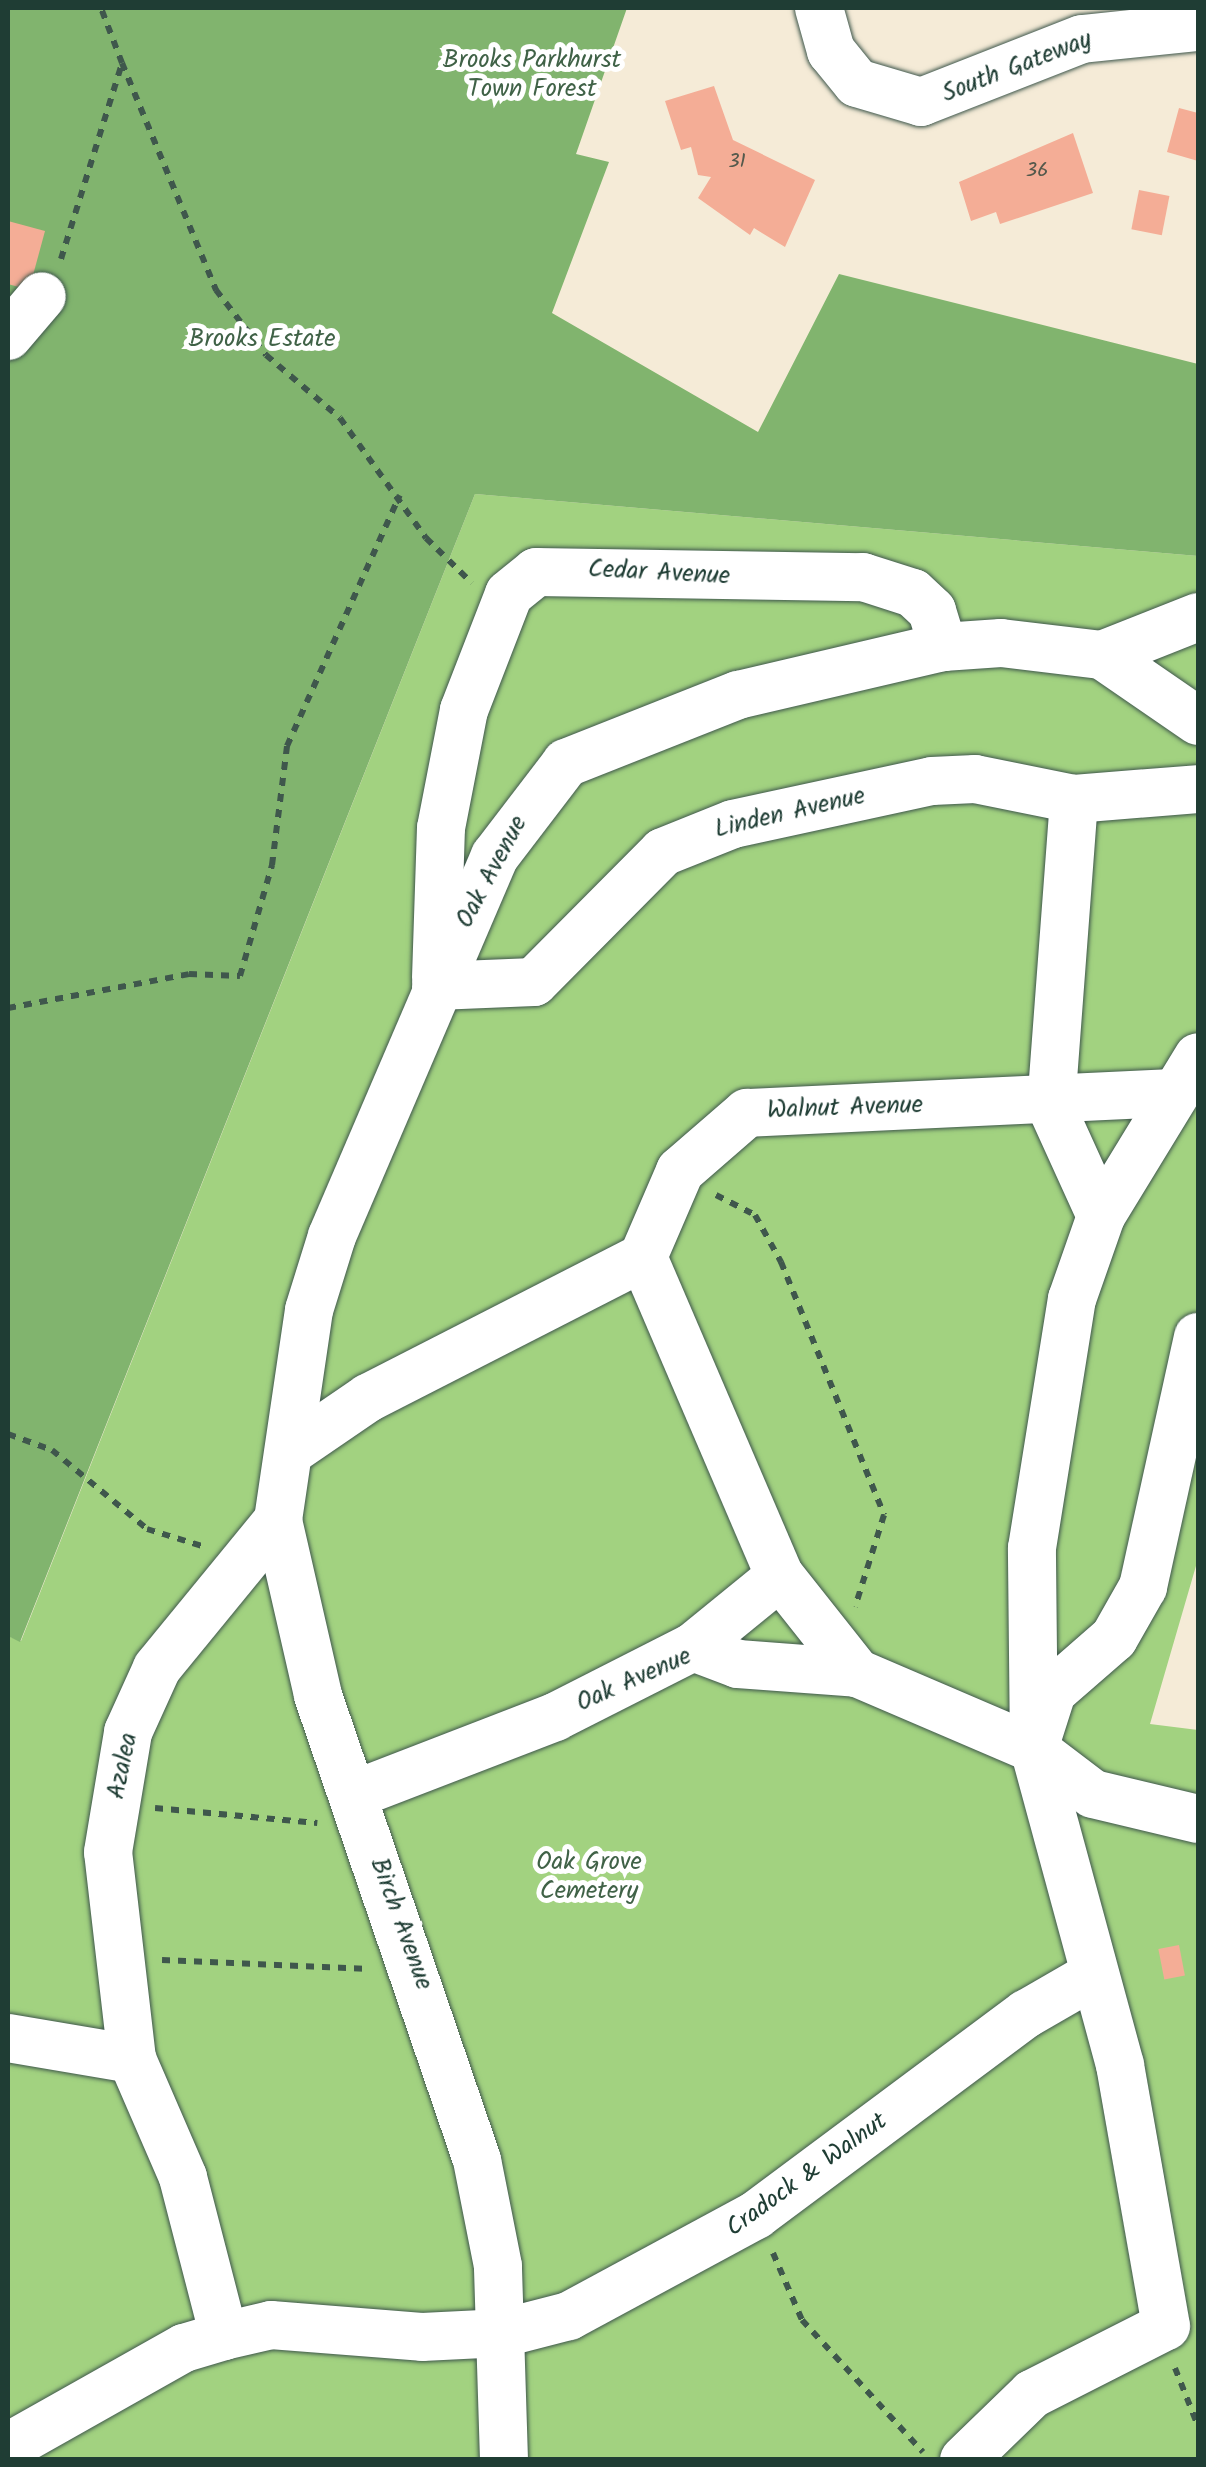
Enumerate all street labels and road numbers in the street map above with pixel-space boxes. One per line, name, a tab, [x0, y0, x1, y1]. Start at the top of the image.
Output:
street label: South Gateway	[938, 25, 1096, 109]
street label: Cedar Avenue	[587, 554, 731, 592]
street label: Linden Avenue	[712, 781, 868, 845]
street label: Oak Avenue	[450, 811, 534, 933]
street label: Walnut Avenue	[766, 1090, 924, 1126]
street label: Oak Avenue	[572, 1641, 696, 1719]
street label: Azalea	[101, 1730, 145, 1802]
street label: Birch Avenue	[363, 1854, 439, 1994]
street label: Cradock & Walnut	[721, 2107, 893, 2243]

